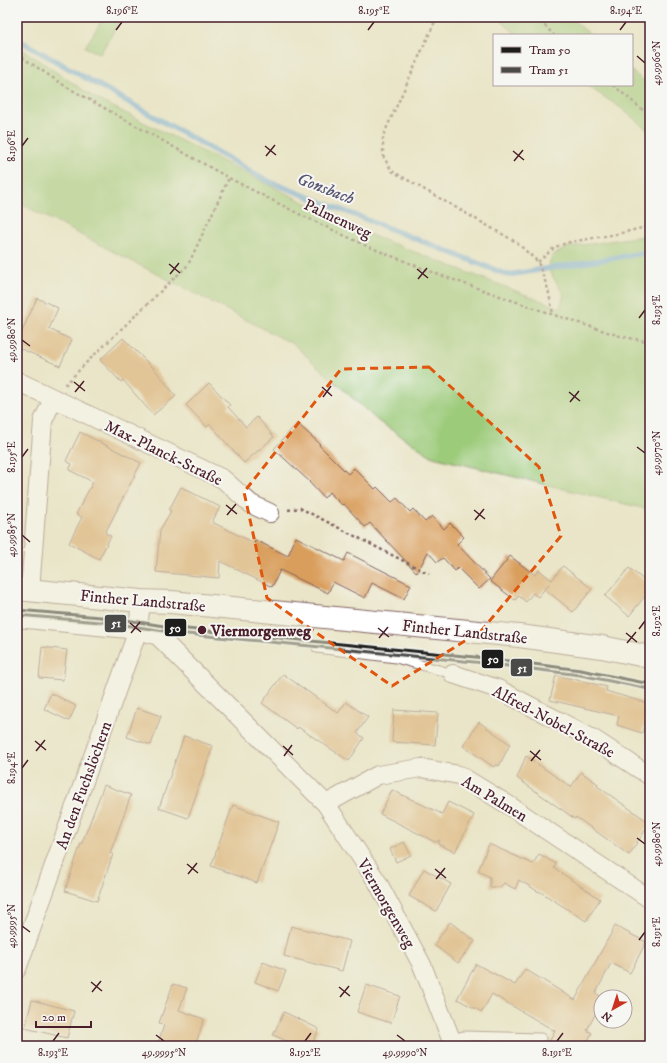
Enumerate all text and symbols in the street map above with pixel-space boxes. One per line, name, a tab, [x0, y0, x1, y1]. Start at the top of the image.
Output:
text: 8.196°E	[106, 5, 138, 17]
text: 8.195°E	[358, 5, 390, 17]
text: 8.194°E	[610, 5, 642, 17]
legend	[493, 34, 633, 86]
text: 49.9960°N	[651, 40, 663, 86]
text: Tram 50	[529, 43, 570, 58]
text: Tram 51	[529, 63, 568, 78]
text: 8.196°E	[6, 130, 18, 162]
water label: Gonsbach	[294, 168, 358, 210]
street label: Palmenweg	[301, 195, 375, 243]
text: 8.193°E	[651, 295, 663, 325]
text: 49.9980°N	[6, 318, 18, 362]
street label: Max-Planck-Straße	[101, 416, 226, 490]
text: 49.9970°N	[651, 430, 663, 476]
text: 8.195°E	[6, 441, 18, 473]
text: 49.9985°N	[6, 513, 18, 557]
street label: Finther Landstraße	[79, 586, 207, 616]
text: 8.192°E	[651, 605, 663, 637]
line badge: 51	[104, 614, 127, 633]
street label: Finther Landstraße	[401, 615, 529, 649]
text: 51	[110, 617, 121, 631]
line badge: 50	[164, 618, 187, 637]
place label: Viermorgenweg	[210, 621, 312, 641]
text: 50	[168, 622, 181, 636]
marker: Viermorgenweg	[196, 624, 208, 636]
line badge: 50	[481, 649, 504, 669]
text: 50	[486, 653, 499, 667]
line badge: 51	[510, 658, 533, 677]
text: 51	[516, 662, 527, 676]
street label: Alfred-Nobel-Straße	[489, 681, 618, 763]
street label: An den Fuchslöchern	[51, 718, 117, 852]
text: 8.194°E	[6, 752, 18, 784]
street label: Am Palmen	[458, 771, 532, 827]
text: 49.9980°N	[651, 822, 663, 866]
street label: Viermorgenweg	[352, 854, 420, 952]
text: 49.9995°N	[6, 904, 18, 948]
text: 8.191°E	[651, 917, 663, 947]
north arrow	[593, 989, 633, 1029]
scale bar	[36, 1003, 91, 1029]
text: N	[599, 1008, 615, 1024]
text: 20 m	[42, 1010, 66, 1025]
text: 8.193°E	[38, 1047, 68, 1059]
text: 49.9995°N	[142, 1047, 186, 1059]
text: 8.192°E	[289, 1047, 321, 1059]
text: 49.9990°N	[383, 1047, 427, 1059]
text: 8.191°E	[542, 1047, 572, 1059]

